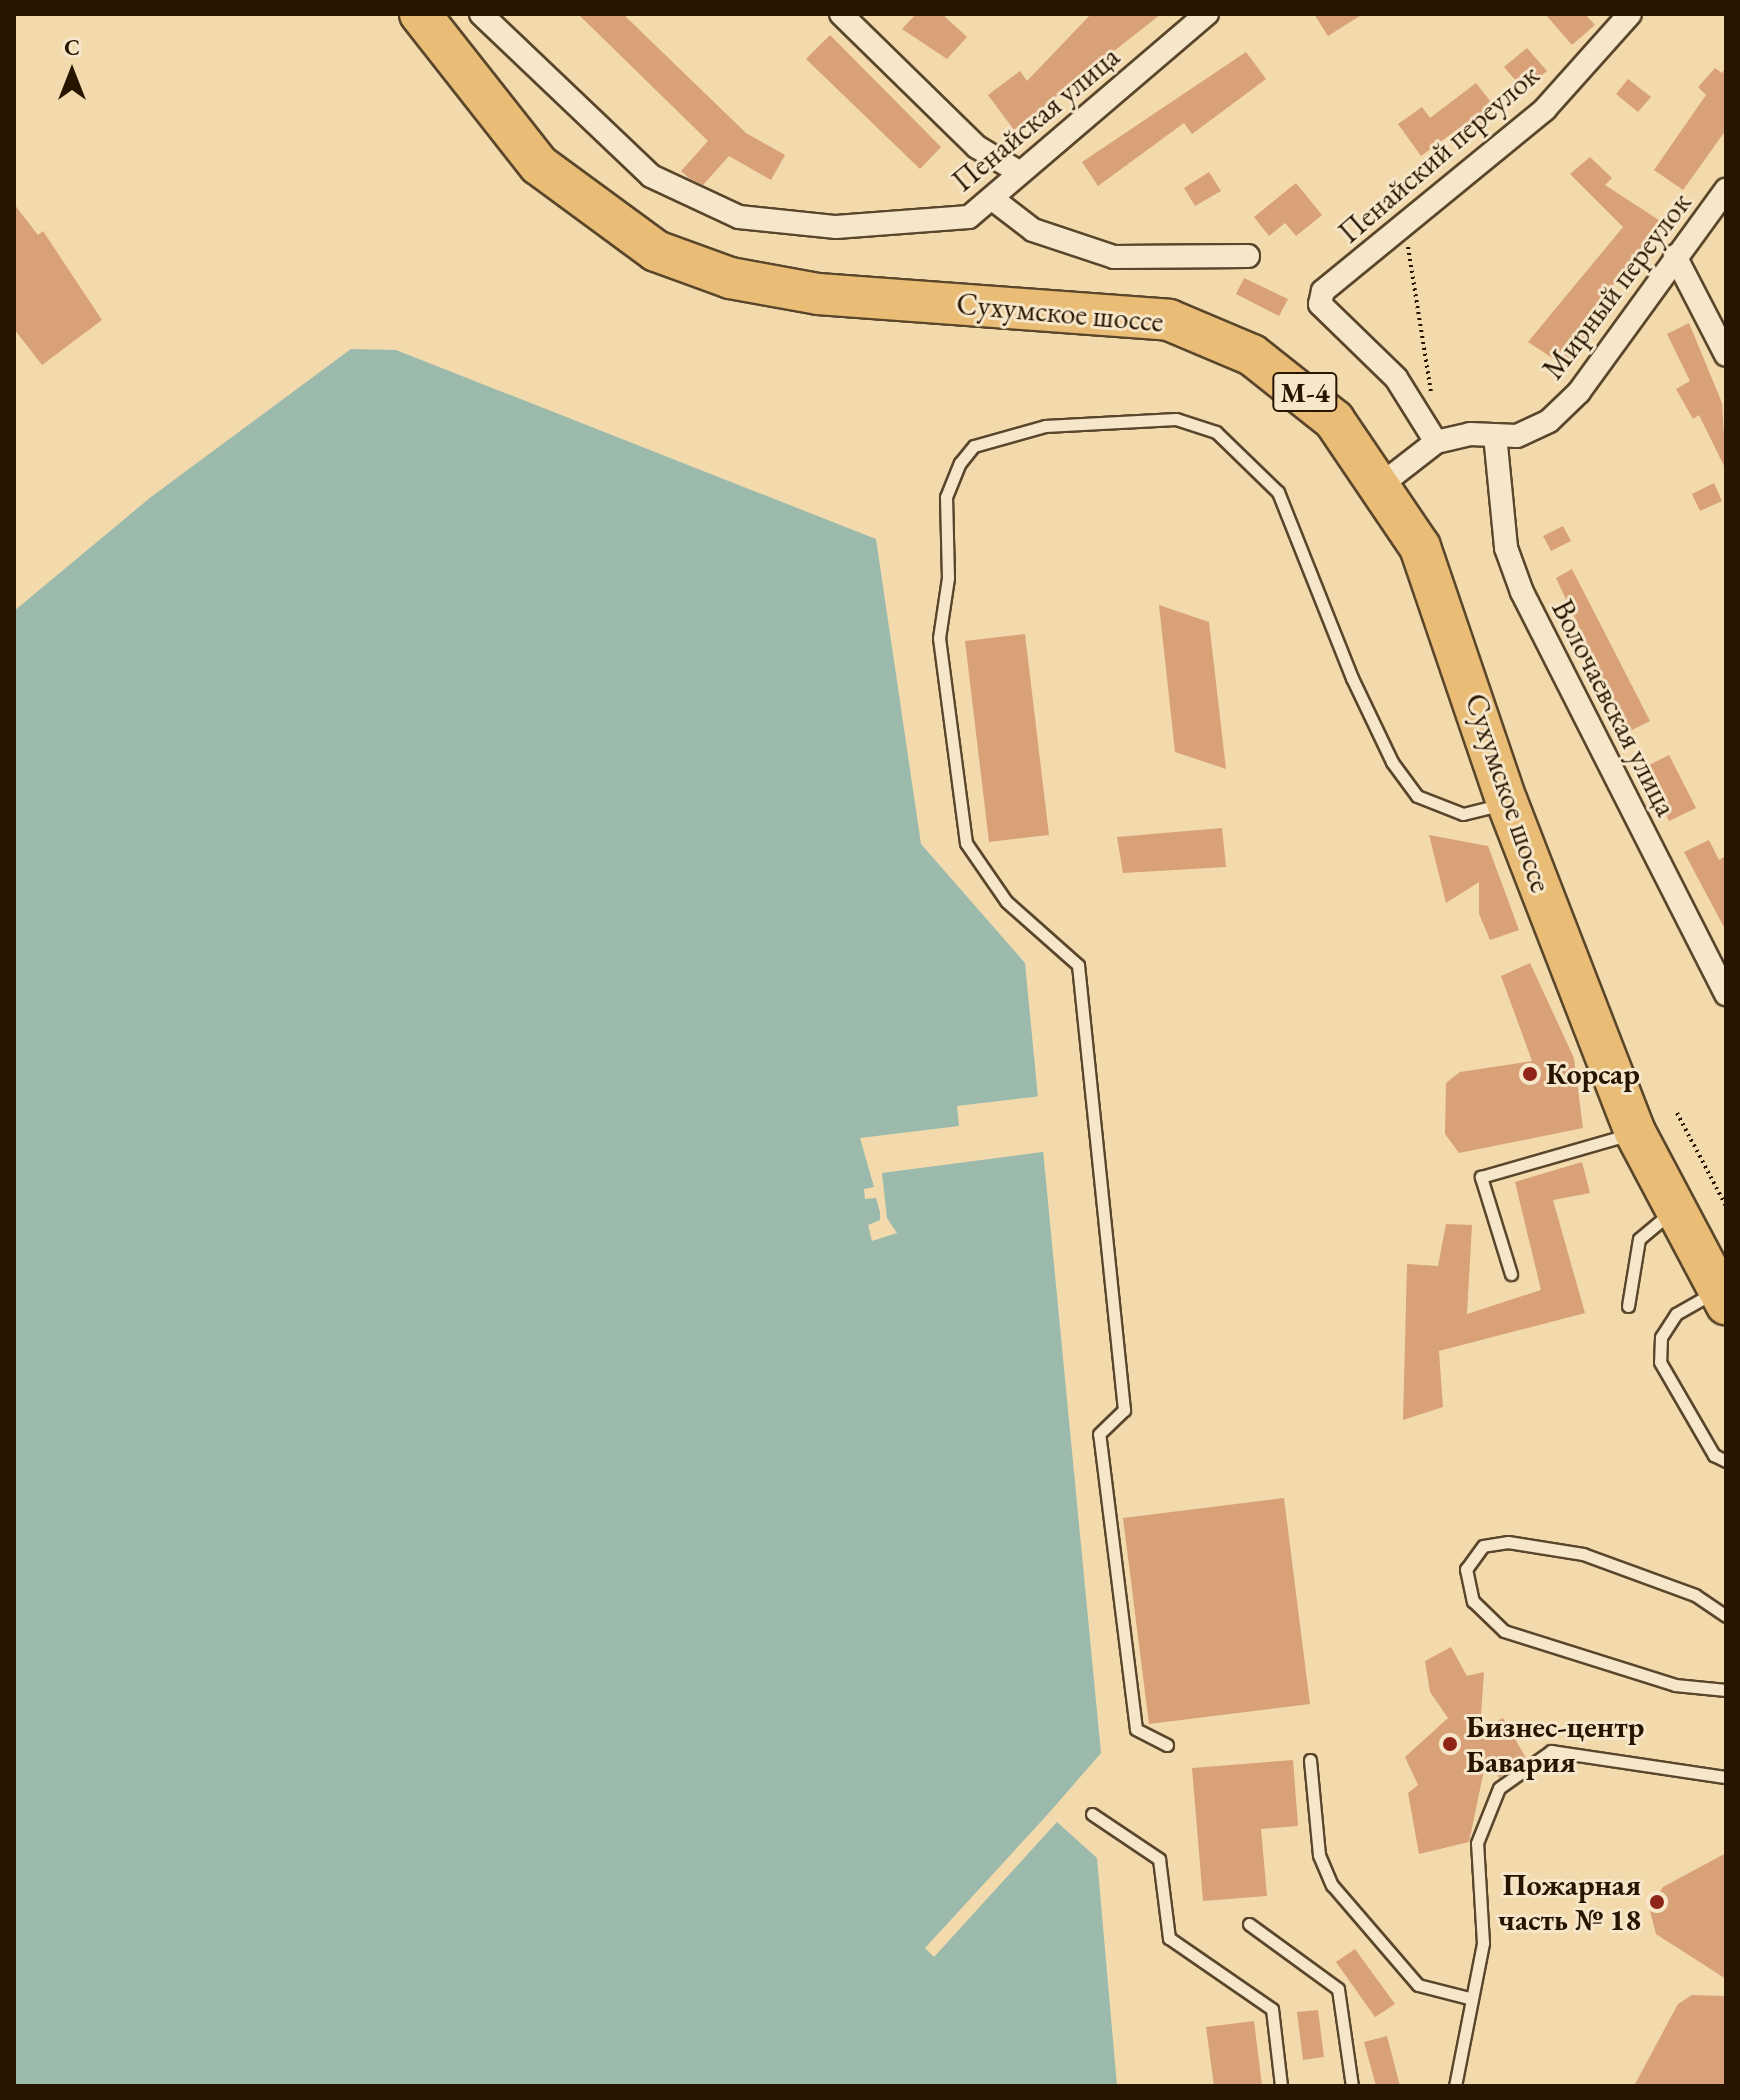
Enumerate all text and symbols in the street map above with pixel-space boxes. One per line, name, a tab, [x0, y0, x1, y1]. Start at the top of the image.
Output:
north arrow	[32, 32, 112, 112]
text: С	[64, 33, 80, 62]
street label: Пенайская улица	[945, 39, 1127, 199]
street label: Пенайский переулок	[1331, 57, 1547, 251]
street label: Мирный переулок	[1535, 186, 1699, 386]
street label: Сухумское шоссе	[955, 286, 1165, 340]
road number: М-4	[1271, 368, 1339, 416]
street label: Волочаевская улица	[1544, 594, 1684, 822]
street label: Сухумское шоссе	[1457, 689, 1559, 897]
place label: Корсар	[1546, 1056, 1640, 1092]
marker: Корсар	[1521, 1065, 1539, 1083]
place label: Бизнес-центр Бавария	[1466, 1709, 1644, 1780]
marker: Бизнес-центр Бавария	[1441, 1735, 1459, 1753]
place label: Пожарная часть № 18	[1498, 1867, 1641, 1938]
marker: Пожарная часть № 18	[1648, 1893, 1666, 1911]

